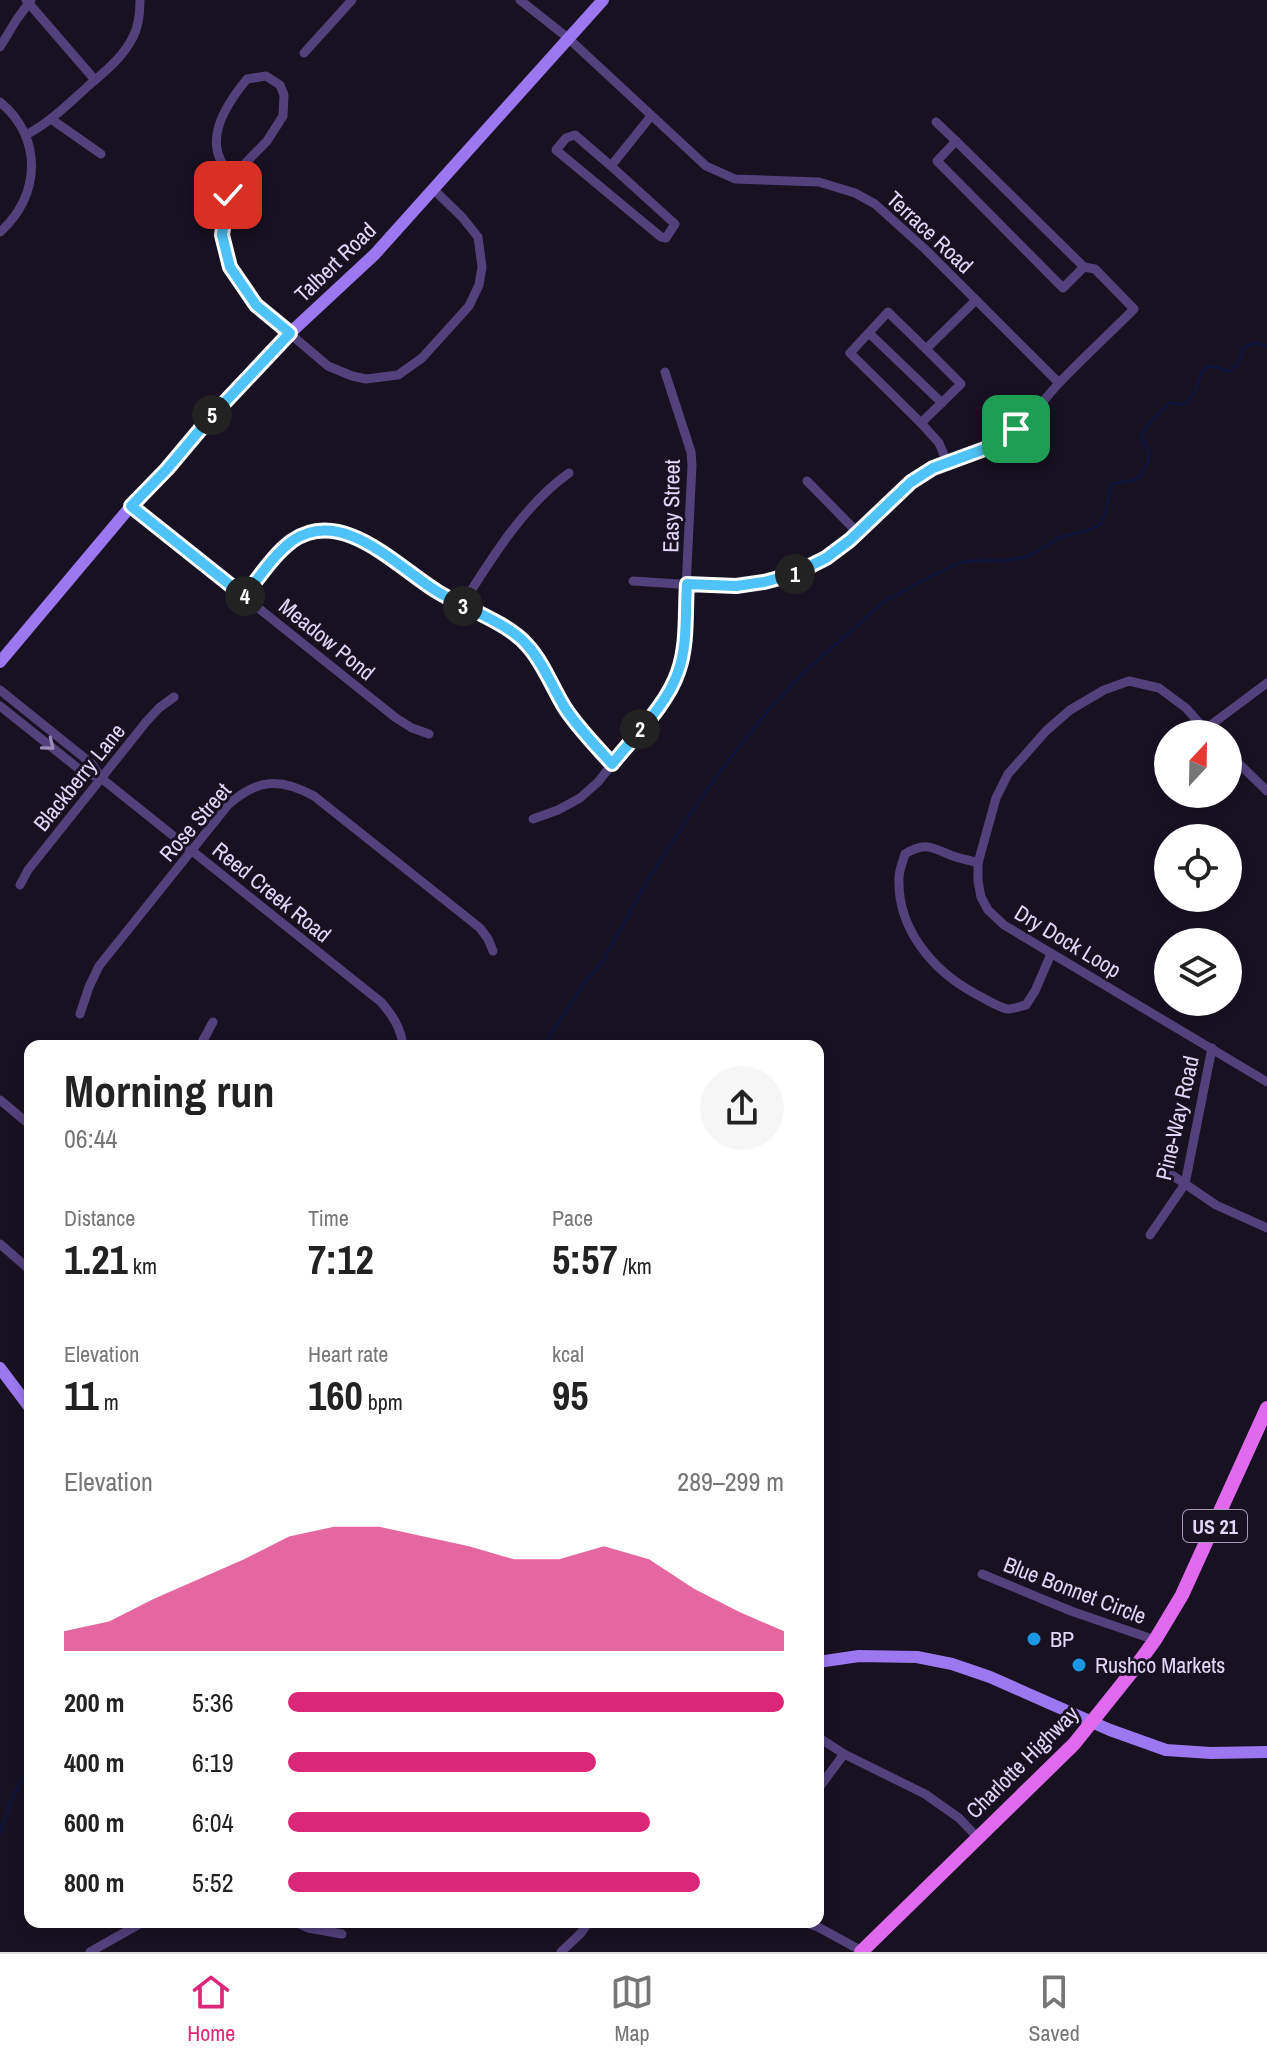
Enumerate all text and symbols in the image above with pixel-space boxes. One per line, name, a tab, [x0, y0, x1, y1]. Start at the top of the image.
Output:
pin	[194, 161, 262, 229]
icon: check	[206, 173, 250, 217]
street label: Terrace Road	[880, 184, 980, 280]
street label: Talbert Road	[288, 216, 382, 308]
pin: 5	[192, 395, 232, 435]
pin	[982, 395, 1050, 463]
text: 5	[207, 400, 217, 430]
icon: arrive	[994, 407, 1038, 451]
street label: Easy Street	[655, 459, 687, 553]
pin: 1	[775, 554, 815, 594]
text: 1	[790, 559, 800, 589]
pin: 4	[225, 576, 265, 616]
text: 4	[240, 581, 250, 611]
pin: 3	[443, 586, 483, 626]
street label: Meadow Pond	[273, 591, 381, 687]
text: 3	[458, 591, 468, 621]
pin: 2	[620, 709, 660, 749]
text: 2	[635, 714, 645, 744]
street label: Blackberry Lane	[26, 717, 132, 837]
north arrow	[1154, 720, 1242, 808]
map controls	[1154, 720, 1242, 1016]
one-way arrow	[40, 735, 54, 750]
street label: Rose Street	[152, 776, 238, 868]
button: locate	[1154, 824, 1242, 912]
street label: Reed Creek Road	[206, 835, 338, 949]
street label: Dry Dock Loop	[1009, 897, 1127, 985]
button: layers	[1154, 928, 1242, 1016]
street label: Pine-Way Road	[1148, 1053, 1206, 1183]
text: Morning run	[64, 1061, 274, 1121]
button: share	[700, 1066, 784, 1150]
text: 06:44	[64, 1121, 117, 1156]
text: Distance	[64, 1203, 135, 1233]
text: Time	[308, 1203, 349, 1233]
text: Pace	[552, 1203, 593, 1233]
text: 1.21	[64, 1233, 128, 1286]
text: 7:12	[308, 1233, 374, 1286]
text: 5:57	[552, 1233, 618, 1286]
text: km	[128, 1251, 157, 1281]
text: /km	[618, 1251, 652, 1281]
text: Elevation	[64, 1339, 139, 1369]
text: Heart rate	[308, 1339, 388, 1369]
text: kcal	[552, 1339, 584, 1369]
text: 11	[64, 1369, 99, 1422]
text: 160	[308, 1369, 363, 1422]
text: 95	[552, 1369, 588, 1422]
text: m	[99, 1387, 119, 1417]
text: bpm	[363, 1387, 403, 1417]
text: Elevation	[64, 1464, 153, 1499]
text: 289–299 m	[677, 1464, 784, 1499]
road number: US 21	[1183, 1510, 1247, 1542]
street label: Blue Bonnet Circle	[999, 1549, 1151, 1631]
place label: BP	[1050, 1624, 1074, 1654]
marker: BP	[1025, 1630, 1043, 1648]
place label: Rushco Markets	[1095, 1650, 1225, 1680]
marker: Rushco Markets	[1070, 1656, 1088, 1674]
text: 200 m	[64, 1685, 124, 1720]
text: 5:36	[192, 1685, 234, 1720]
street label: Charlotte Highway	[959, 1699, 1085, 1825]
text: 400 m	[64, 1745, 124, 1780]
text: 6:19	[192, 1745, 234, 1780]
text: 600 m	[64, 1805, 124, 1840]
text: 6:04	[192, 1805, 234, 1840]
text: 800 m	[64, 1865, 124, 1900]
text: 5:52	[192, 1865, 234, 1900]
tab: Home	[187, 1970, 235, 2048]
tab: Map	[610, 1970, 654, 2048]
tab: Saved	[1029, 1970, 1080, 2048]

